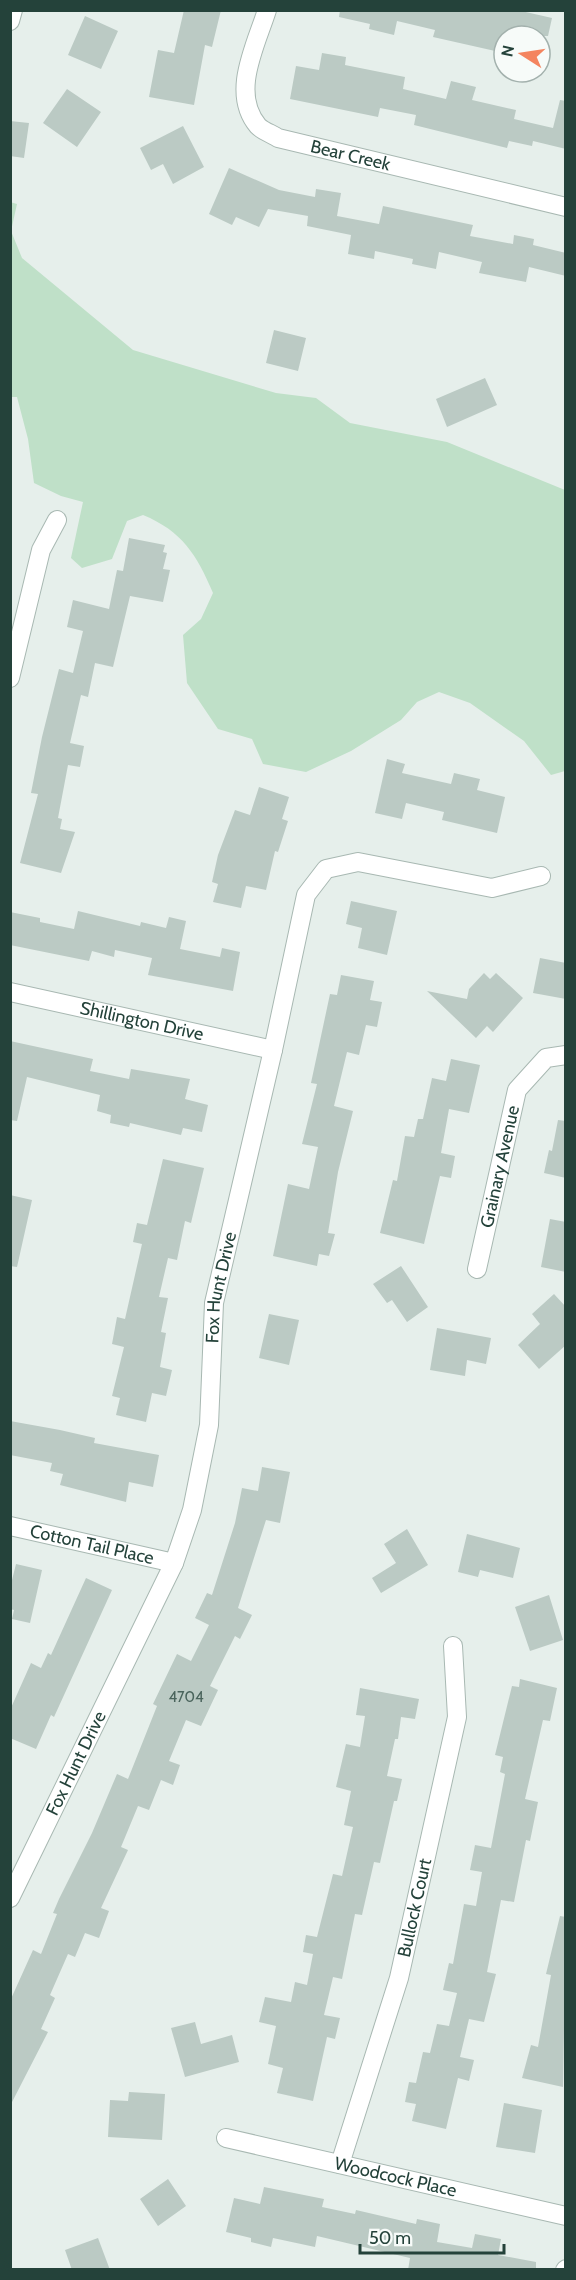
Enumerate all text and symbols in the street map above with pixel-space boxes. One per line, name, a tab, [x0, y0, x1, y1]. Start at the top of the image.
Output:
north arrow	[492, 24, 552, 84]
text: N	[497, 43, 518, 58]
street label: Bear Creek	[308, 135, 393, 176]
street label: Shillington Drive	[78, 997, 206, 1045]
street label: Grainary Avenue	[476, 1103, 524, 1230]
street label: Fox Hunt Drive	[201, 1230, 241, 1344]
street label: Cotton Tail Place	[28, 1520, 156, 1569]
house number: 4704	[168, 1688, 204, 1706]
street label: Fox Hunt Drive	[41, 1708, 111, 1819]
street label: Bullock Court	[393, 1856, 436, 1959]
street label: Woodcock Place	[332, 2152, 459, 2202]
scale bar	[360, 2217, 504, 2255]
text: 50 m	[369, 2227, 411, 2249]

